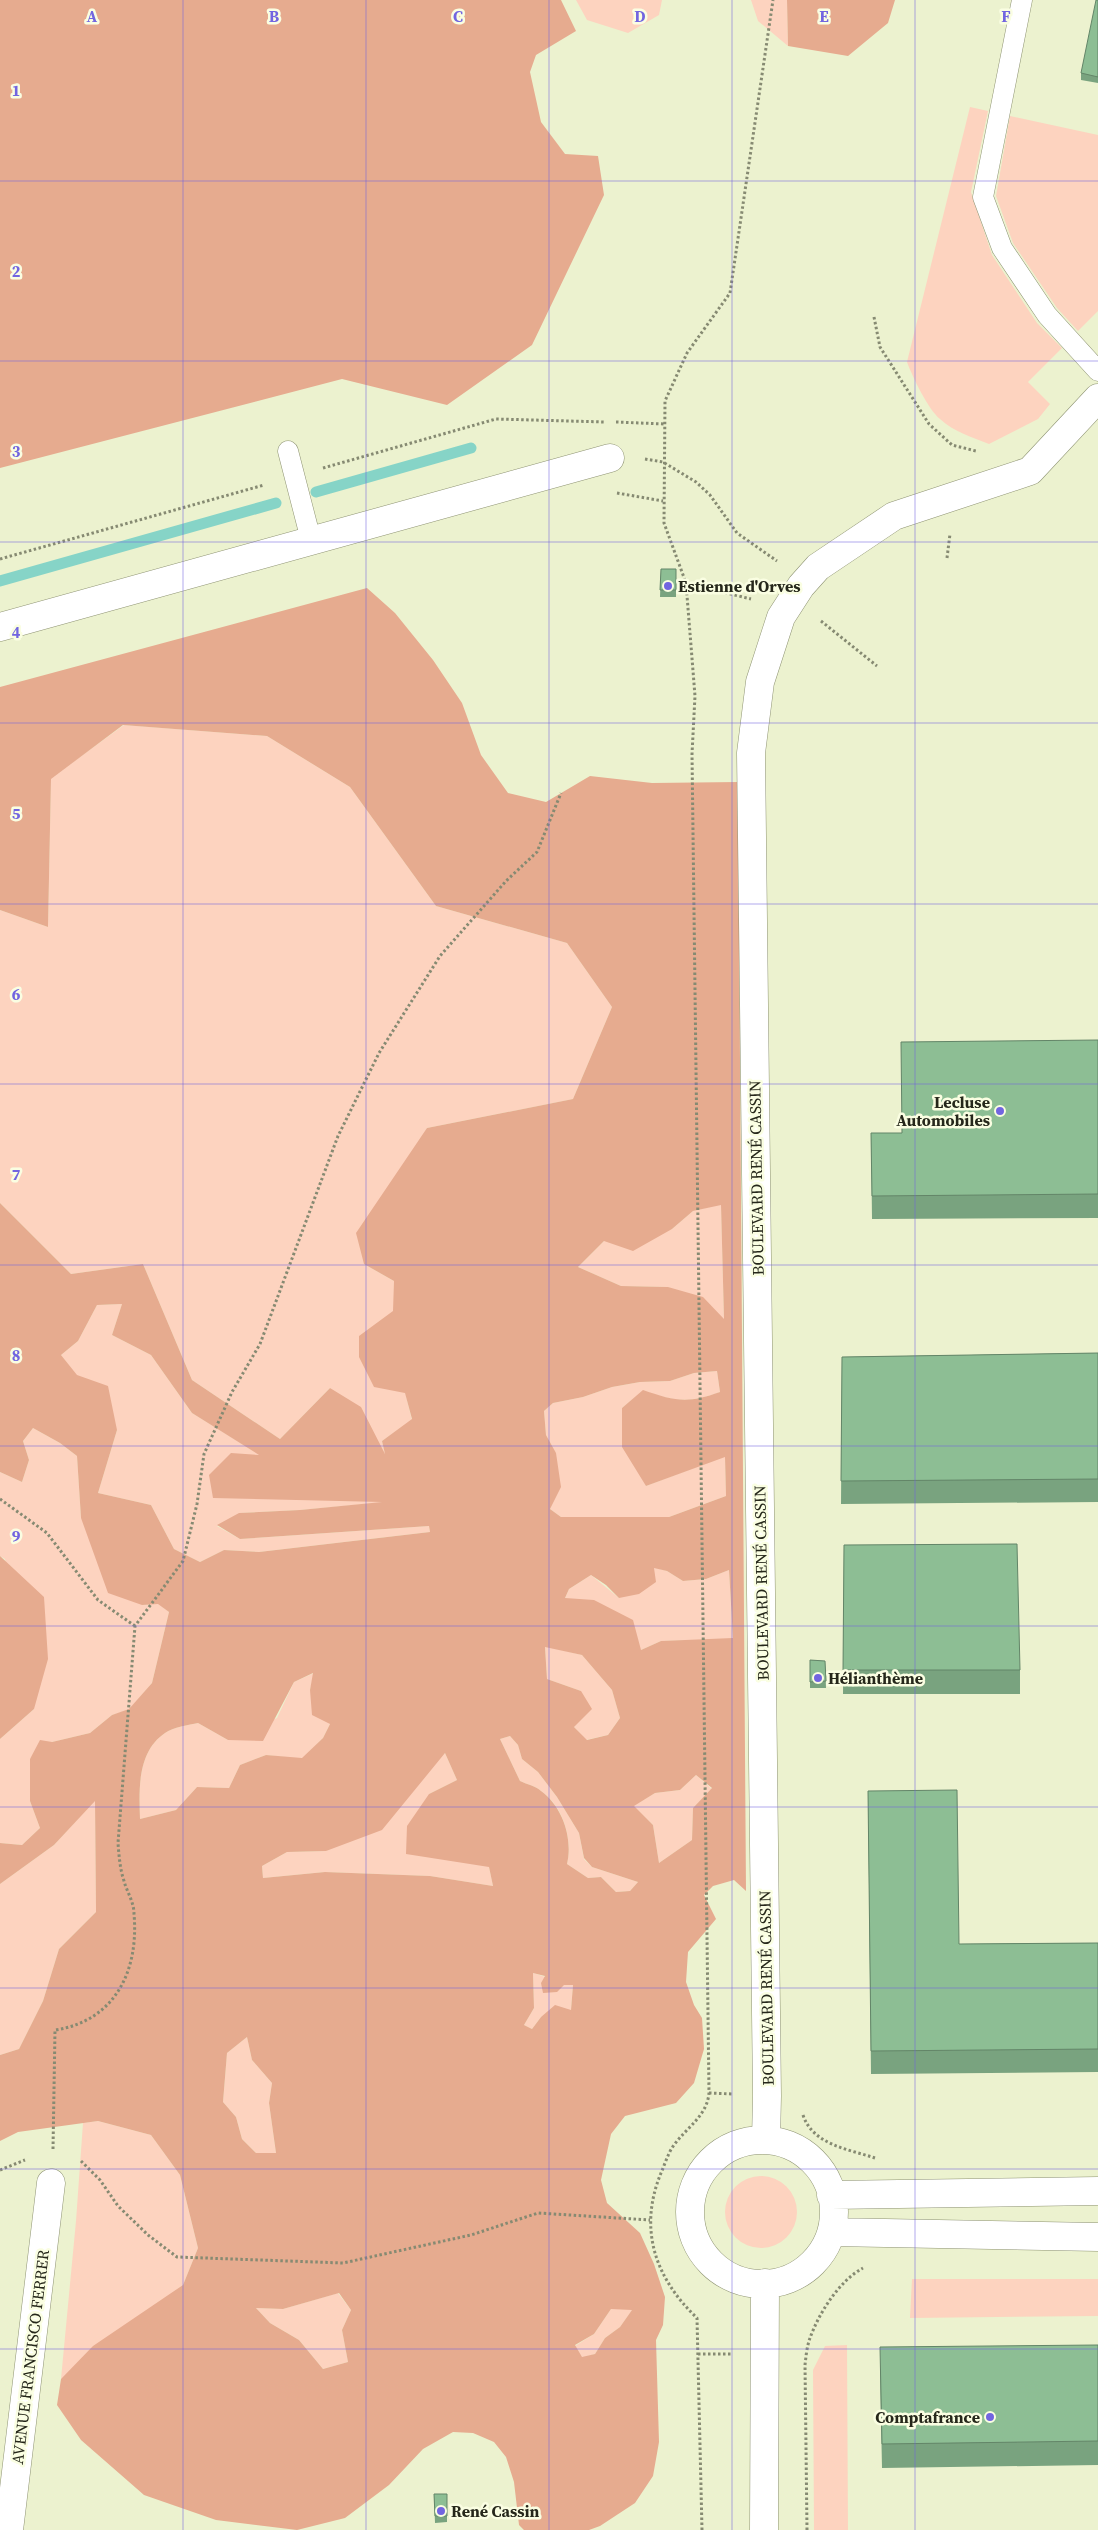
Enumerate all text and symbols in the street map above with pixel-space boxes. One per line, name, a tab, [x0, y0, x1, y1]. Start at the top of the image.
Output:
text: A	[87, 5, 98, 27]
text: B	[269, 5, 280, 27]
text: C	[453, 5, 463, 27]
text: D	[634, 5, 646, 27]
text: E	[819, 5, 829, 27]
text: F	[1001, 5, 1011, 27]
text: 1	[12, 79, 20, 101]
text: 2	[12, 260, 21, 282]
text: 3	[12, 440, 21, 462]
place label: Estienne d'Orves	[678, 575, 801, 597]
marker: Estienne d'Orves	[662, 580, 674, 592]
text: 4	[12, 621, 21, 643]
text: 5	[12, 802, 21, 824]
text: 6	[12, 983, 21, 1005]
street label: BOULEVARD RENÉ CASSIN	[743, 1080, 769, 1276]
place label: Lecluse Automobiles	[896, 1091, 990, 1131]
marker: Lecluse Automobiles	[994, 1105, 1006, 1117]
text: 7	[12, 1163, 21, 1185]
text: 8	[12, 1344, 20, 1366]
street label: BOULEVARD RENÉ CASSIN	[748, 1485, 774, 1681]
text: 9	[12, 1525, 21, 1547]
place label: Hélianthème	[828, 1667, 923, 1689]
marker: Hélianthème	[812, 1672, 824, 1684]
street label: BOULEVARD RENÉ CASSIN	[753, 1890, 779, 2086]
street label: AVENUE FRANCISCO FERRER	[6, 2248, 54, 2466]
place label: Comptafrance	[875, 2406, 980, 2428]
marker: Comptafrance	[984, 2411, 996, 2423]
place label: René Cassin	[451, 2500, 540, 2522]
marker: René Cassin	[435, 2505, 447, 2517]

